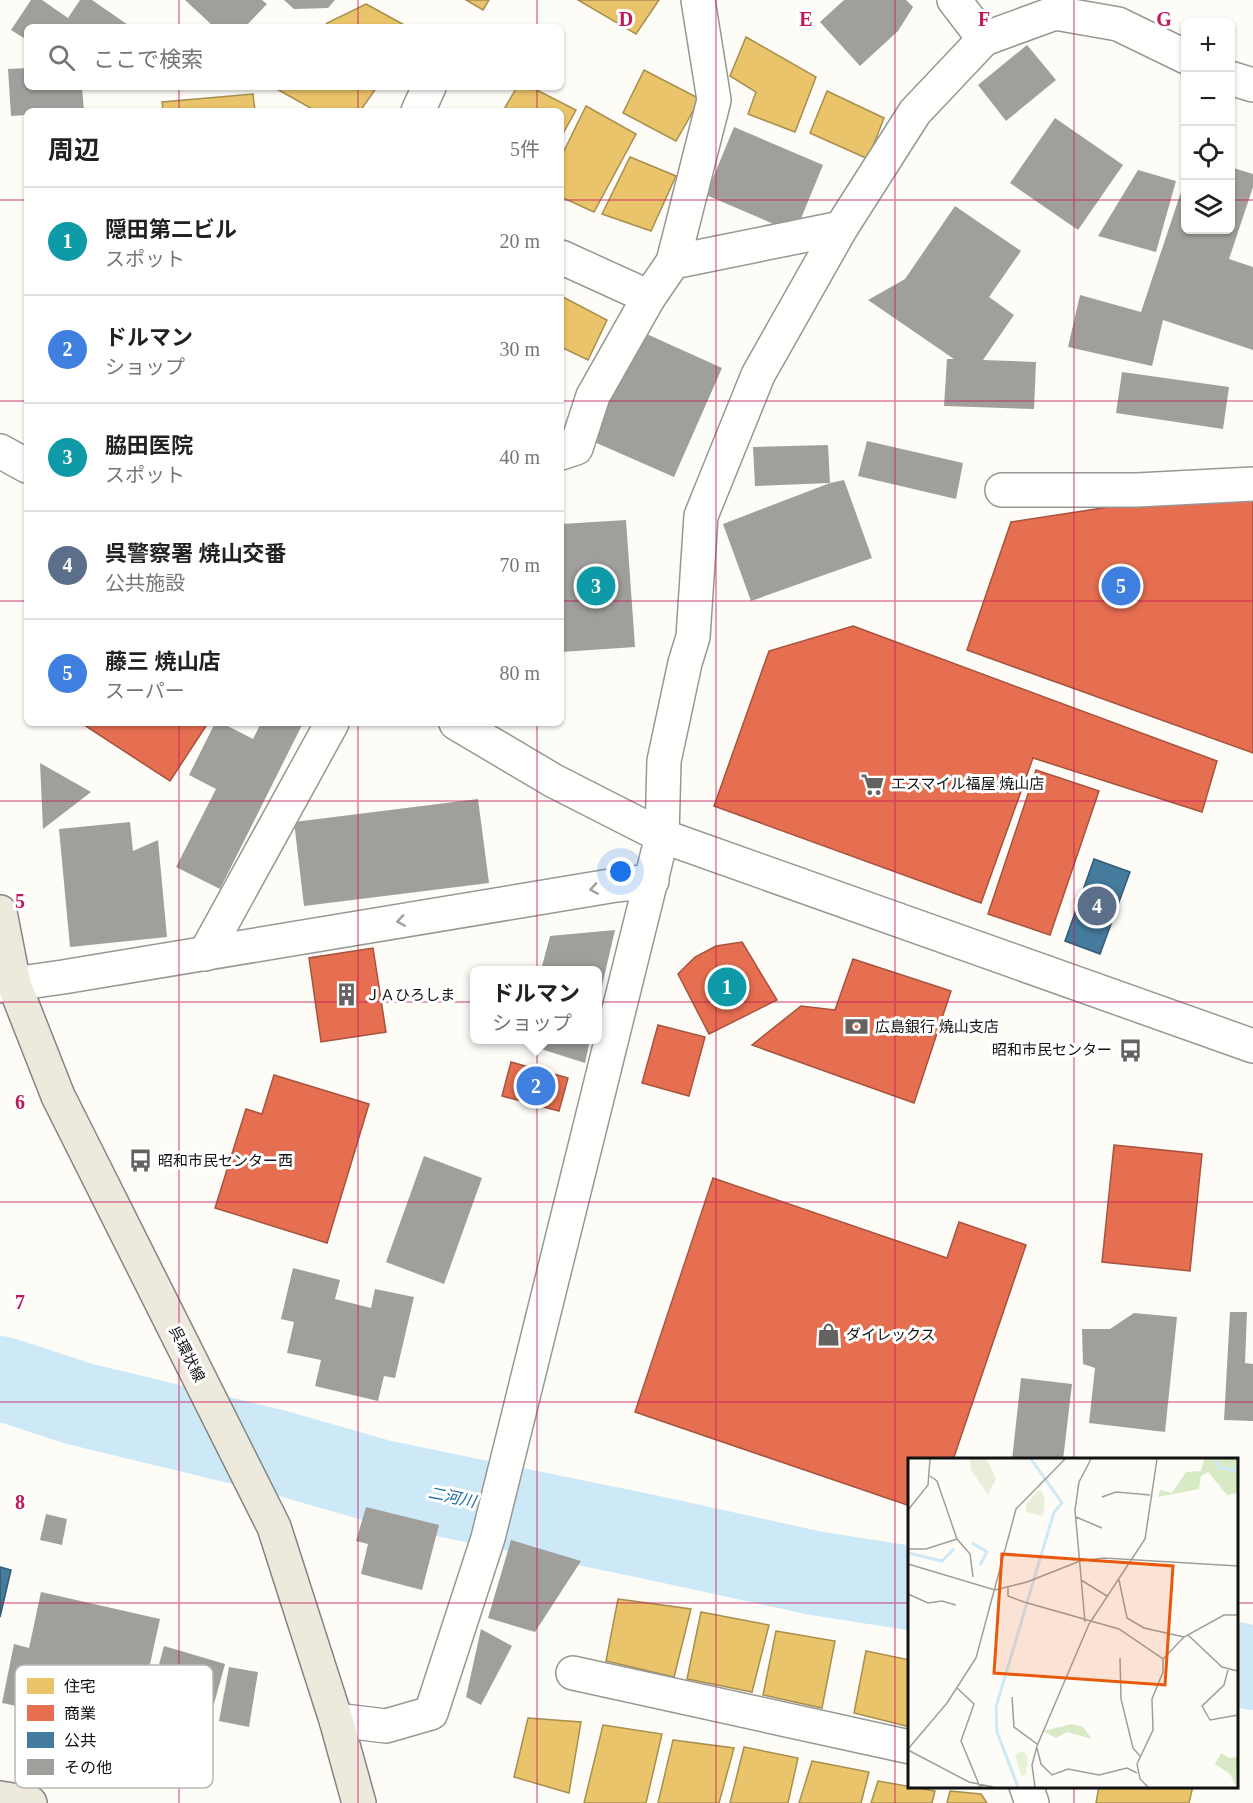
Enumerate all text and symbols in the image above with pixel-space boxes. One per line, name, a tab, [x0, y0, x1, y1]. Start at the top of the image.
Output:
text: D	[619, 8, 633, 30]
text: E	[799, 8, 813, 30]
text: F	[978, 8, 990, 30]
text: G	[1156, 8, 1172, 30]
map controls	[1181, 18, 1235, 234]
button: +	[1181, 18, 1235, 72]
search box	[24, 24, 564, 90]
icon: search	[45, 41, 78, 74]
text: ここで検索	[93, 47, 203, 72]
button: −	[1181, 72, 1235, 126]
button: locate	[1181, 126, 1235, 180]
text: 周辺	[48, 136, 100, 165]
text: 5件	[510, 138, 540, 160]
button: layers	[1181, 180, 1235, 234]
text: 隠田第二ビル	[105, 217, 237, 242]
text: 1	[63, 230, 73, 252]
text: 20 m	[499, 230, 540, 252]
text: スポット	[105, 248, 185, 270]
text: ドルマン	[105, 325, 193, 350]
text: 2	[63, 338, 73, 360]
text: 30 m	[499, 338, 540, 360]
text: ショップ	[105, 356, 185, 378]
text: 脇田医院	[105, 433, 193, 458]
text: 3	[63, 446, 73, 468]
text: 40 m	[499, 446, 540, 468]
text: スポット	[105, 464, 185, 486]
text: 呉警察署 焼山交番	[105, 541, 287, 566]
text: 4	[63, 554, 73, 576]
text: 70 m	[499, 554, 540, 576]
pin: 3	[576, 564, 616, 608]
pin: 5	[1102, 564, 1140, 608]
text: 公共施設	[105, 572, 185, 594]
text: 藤三 焼山店	[105, 649, 221, 674]
text: 5	[63, 662, 73, 684]
text: 80 m	[499, 662, 540, 684]
text: スーパー	[105, 680, 185, 702]
supermarket icon: エスマイル福屋 焼山店	[860, 771, 886, 797]
place label: エスマイル福屋 焼山店	[891, 776, 1044, 792]
your location	[606, 857, 635, 886]
one-way arrow	[589, 882, 599, 895]
pin: 4	[1078, 884, 1116, 928]
text: 5	[15, 890, 25, 912]
one-way arrow	[397, 914, 407, 927]
pin: 1	[708, 964, 746, 1010]
popup	[470, 966, 602, 1044]
text: ドルマン	[492, 981, 580, 1006]
building icon: ＪＡひろしま	[334, 982, 360, 1008]
place label: ＪＡひろしま	[365, 987, 455, 1003]
text: ショップ	[492, 1012, 572, 1034]
bank icon: 広島銀行 焼山支店	[844, 1014, 870, 1040]
place label: 広島銀行 焼山支店	[875, 1019, 999, 1035]
bus stop icon: 昭和市民センター	[1117, 1037, 1143, 1063]
place label: 昭和市民センター	[992, 1042, 1112, 1058]
pin: 2	[516, 1064, 556, 1108]
text: 6	[15, 1091, 25, 1113]
bus stop icon: 昭和市民センター西	[127, 1148, 153, 1174]
place label: 昭和市民センター西	[158, 1153, 293, 1169]
text: 7	[15, 1291, 25, 1313]
shop icon: ダイレックス	[815, 1322, 841, 1348]
street label: 呉環状線	[166, 1323, 209, 1384]
place label: ダイレックス	[846, 1327, 936, 1343]
inset map	[908, 1458, 1238, 1788]
water label: 二河川	[427, 1484, 479, 1511]
text: 8	[15, 1491, 25, 1513]
legend	[15, 1665, 213, 1788]
text: 住宅	[64, 1678, 96, 1695]
text: 商業	[64, 1705, 96, 1722]
text: 公共	[64, 1732, 96, 1749]
text: その他	[64, 1759, 112, 1776]

